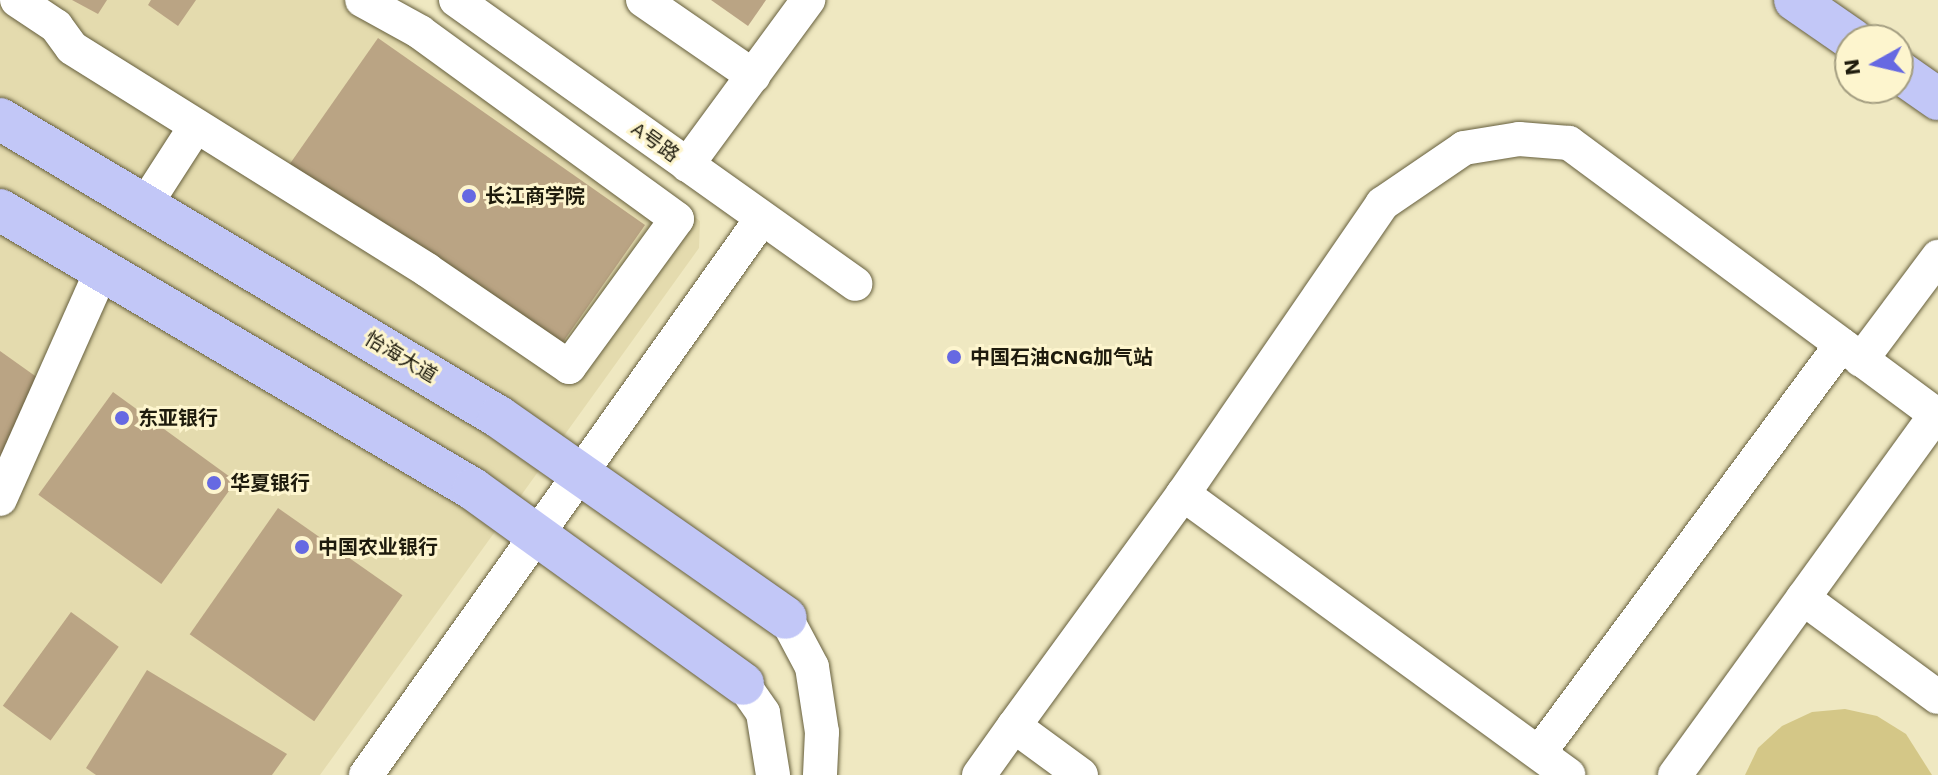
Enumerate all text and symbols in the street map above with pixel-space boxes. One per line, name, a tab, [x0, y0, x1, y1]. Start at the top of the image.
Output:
north arrow	[1834, 24, 1914, 104]
text: N	[1838, 57, 1865, 77]
street label: A号路	[626, 117, 684, 167]
place label: 长江商学院	[485, 184, 585, 208]
marker: 长江商学院	[460, 187, 478, 205]
street label: 怡海大道	[361, 326, 441, 388]
place label: 中国石油CNG加气站	[970, 345, 1153, 369]
marker: 中国石油CNG加气站	[945, 348, 963, 366]
place label: 东亚银行	[138, 406, 218, 430]
marker: 东亚银行	[113, 409, 131, 427]
place label: 华夏银行	[230, 471, 310, 495]
marker: 华夏银行	[205, 474, 223, 492]
place label: 中国农业银行	[318, 535, 438, 559]
marker: 中国农业银行	[293, 538, 311, 556]

